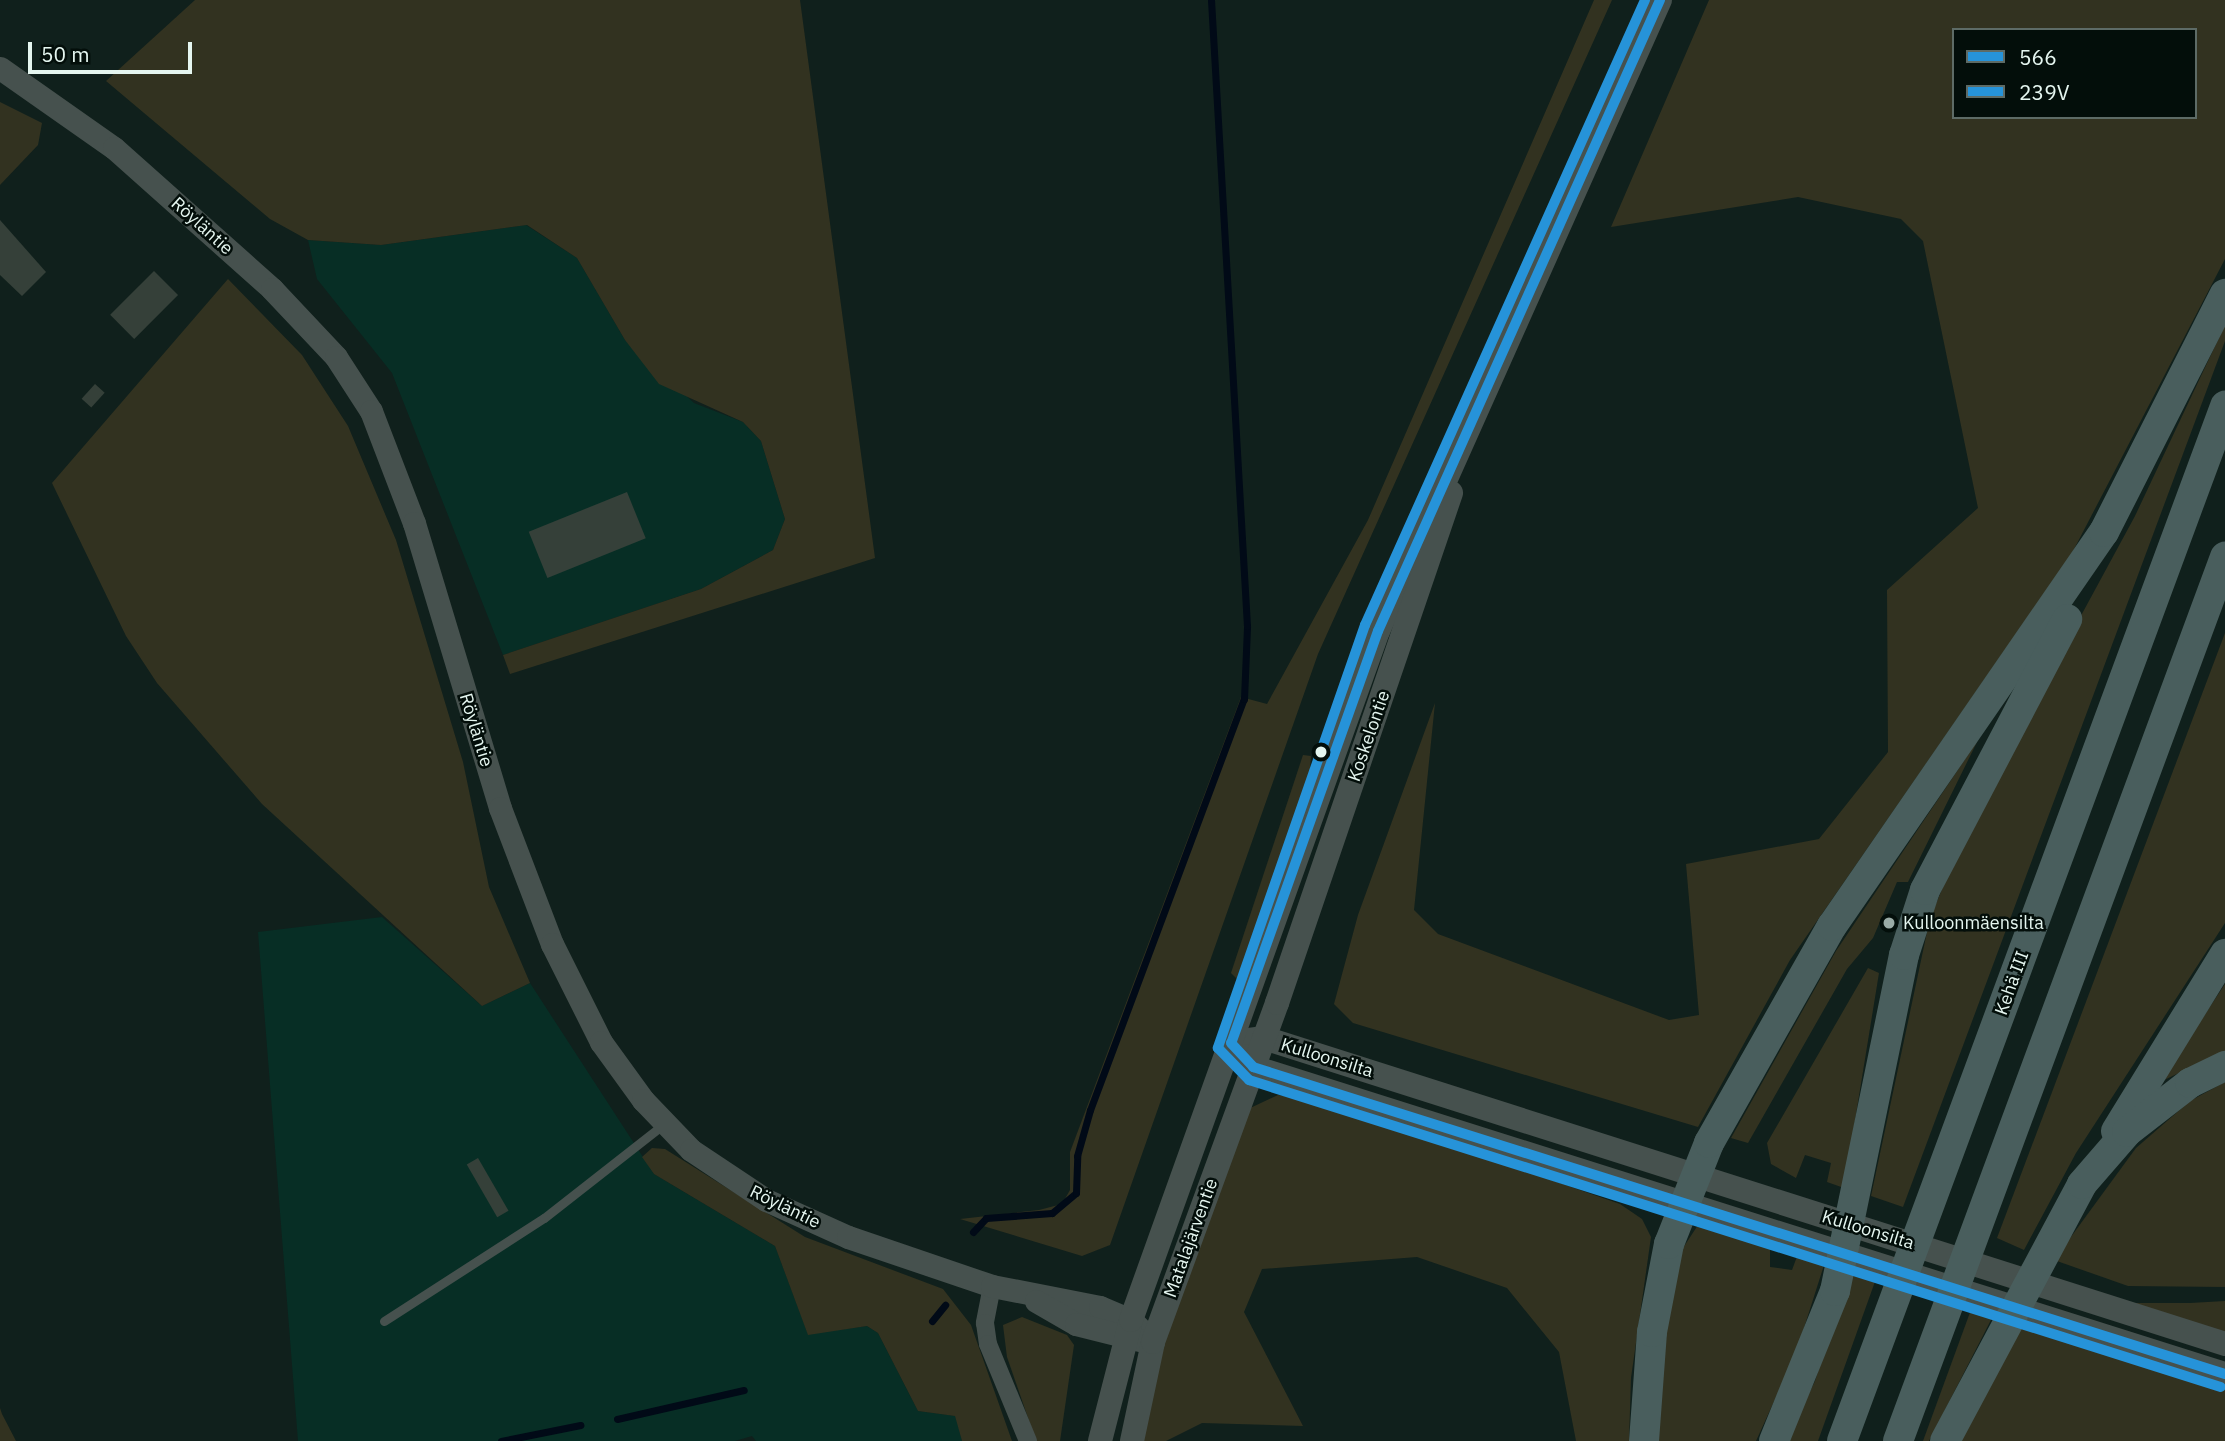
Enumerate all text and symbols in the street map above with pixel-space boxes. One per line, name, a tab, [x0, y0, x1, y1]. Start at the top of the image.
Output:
scale bar	[32, 28, 196, 72]
legend	[1952, 28, 2197, 119]
text: 50 m	[41, 40, 90, 68]
text: 566	[2019, 43, 2057, 71]
text: 239V	[2019, 78, 2070, 106]
street label: Röyläntie	[167, 193, 237, 259]
street label: Koskelontie	[1343, 688, 1395, 784]
street label: Röyläntie	[455, 691, 497, 769]
unlabelled marker	[1314, 745, 1328, 759]
place label: Kulloonmäensilta	[1903, 912, 2044, 934]
marker: Kulloonmäensilta	[1881, 915, 1897, 931]
street label: Kehä III	[1990, 948, 2034, 1018]
street label: Kulloonsilta	[1278, 1034, 1376, 1082]
street label: Matalajärventie	[1159, 1176, 1223, 1300]
street label: Röyläntie	[746, 1181, 824, 1233]
street label: Kulloonsilta	[1819, 1206, 1917, 1254]

